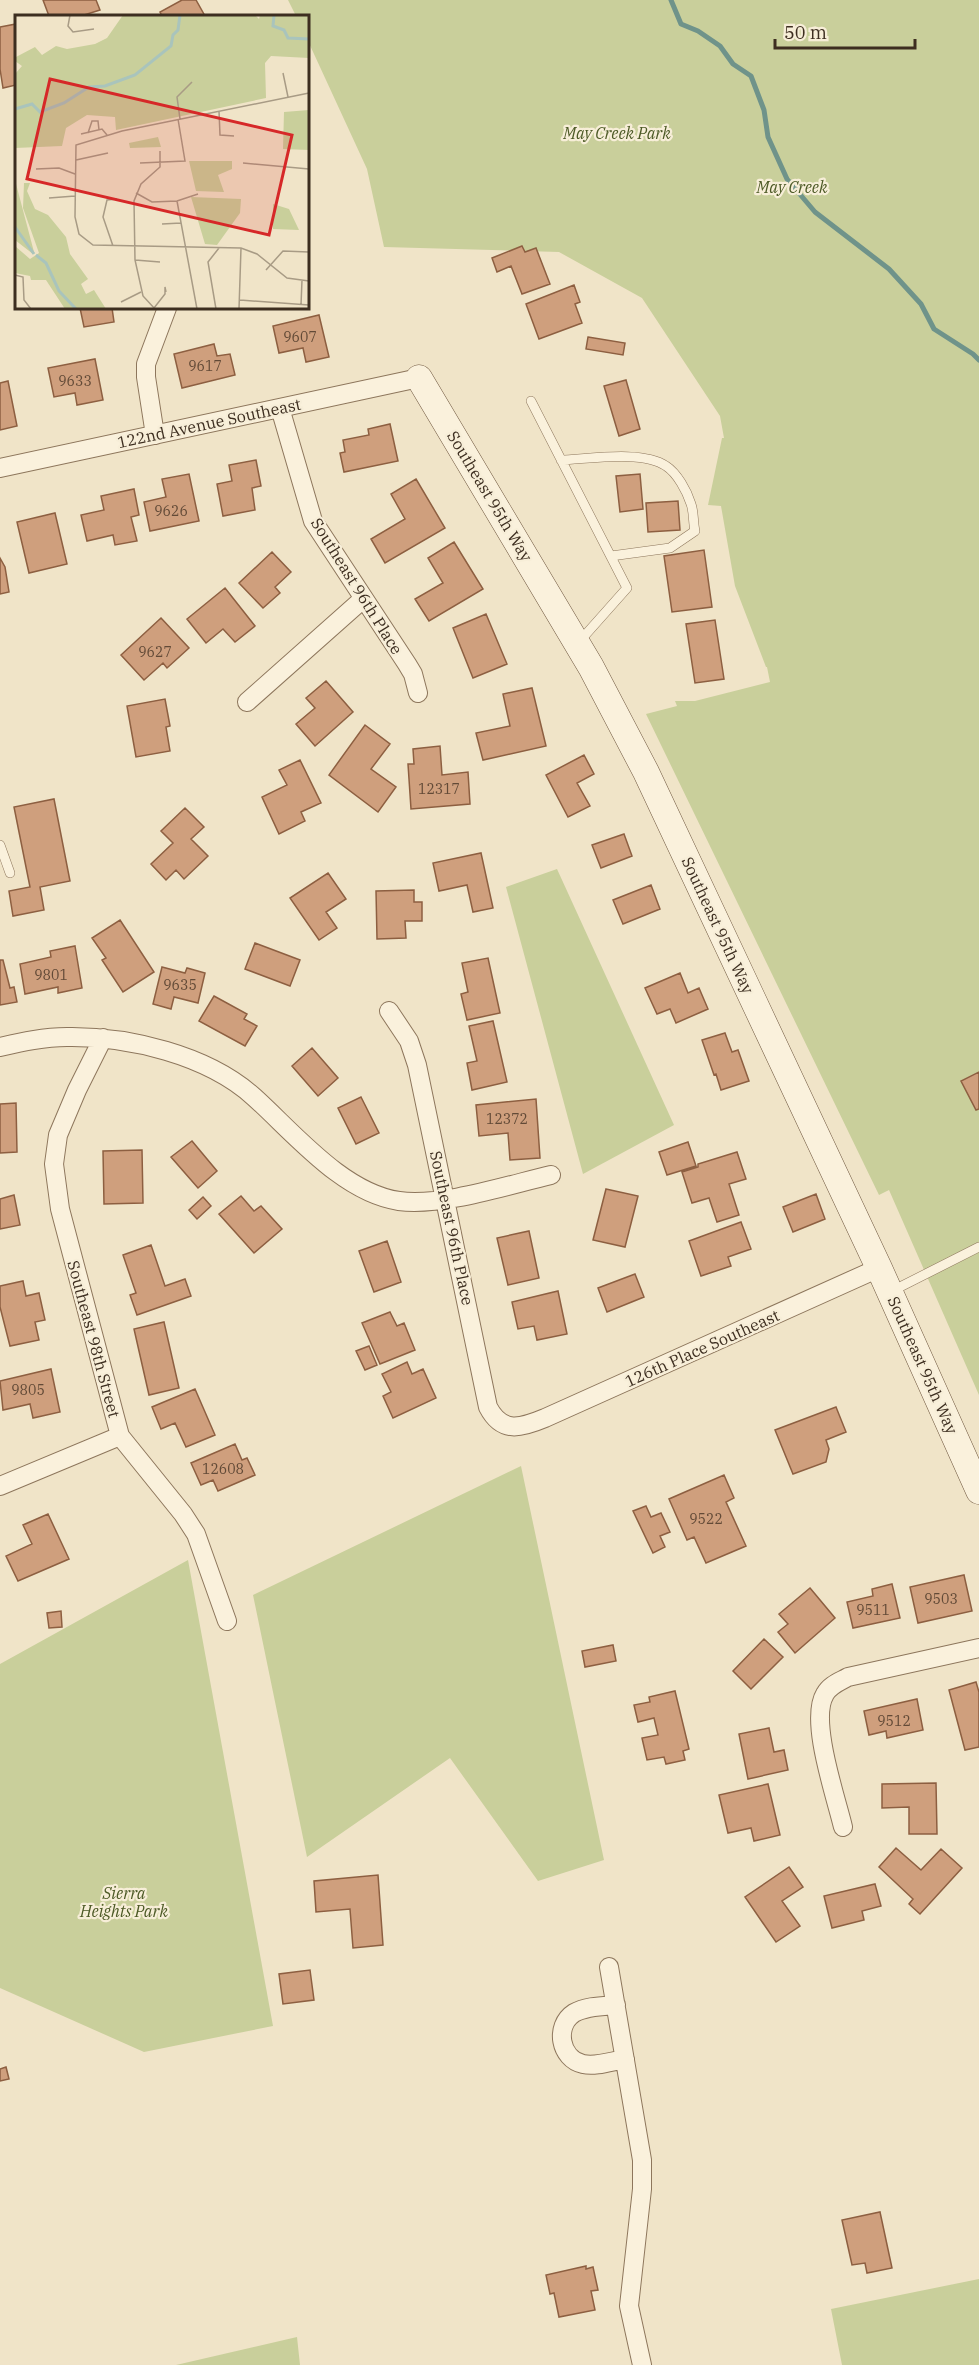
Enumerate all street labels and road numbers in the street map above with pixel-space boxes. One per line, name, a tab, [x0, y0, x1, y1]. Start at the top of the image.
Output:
street label: 122nd Avenue Southeast	[115, 394, 303, 452]
street label: Southeast 95th Way	[443, 427, 537, 565]
street label: Southeast 96th Place	[307, 514, 407, 658]
street label: Southeast 95th Way	[678, 853, 759, 997]
street label: Southeast 96th Place	[426, 1149, 478, 1307]
street label: Southeast 98th Street	[63, 1258, 125, 1420]
street label: Southeast 95th Way	[884, 1293, 963, 1437]
street label: 126th Place Southeast	[622, 1305, 783, 1391]

